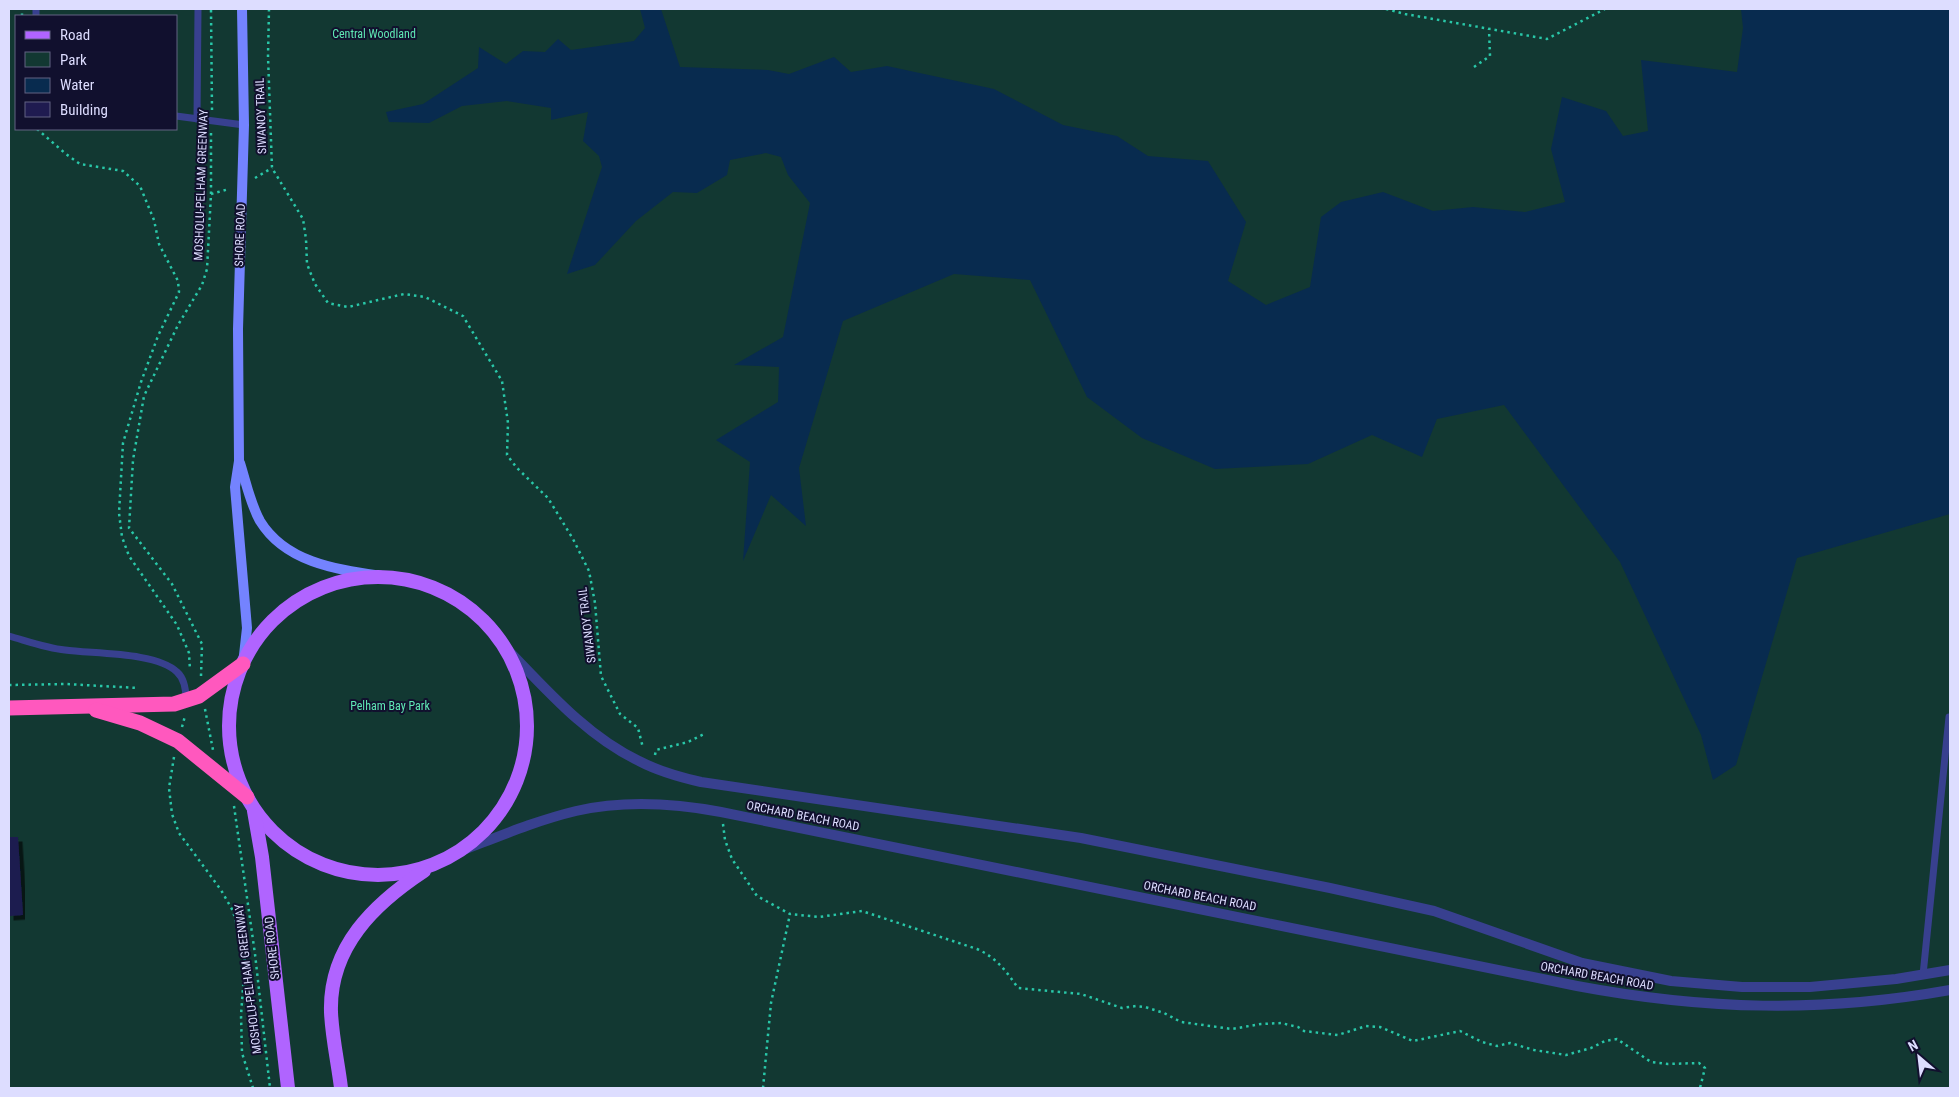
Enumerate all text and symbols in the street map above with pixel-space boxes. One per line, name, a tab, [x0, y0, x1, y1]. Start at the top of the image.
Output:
legend	[15, 15, 178, 130]
text: Road	[60, 26, 90, 44]
park label: Central Woodland	[332, 27, 416, 41]
text: Park	[60, 51, 87, 69]
text: Water	[60, 76, 95, 94]
street label: SIWANOY TRAIL	[253, 77, 269, 154]
text: Building	[60, 101, 108, 119]
street label: MOSHOLU-PELHAM GREENWAY	[191, 108, 211, 261]
street label: SHORE ROAD	[232, 203, 248, 267]
street label: SIWANOY TRAIL	[575, 586, 599, 664]
park label: Pelham Bay Park	[350, 699, 430, 713]
street label: ORCHARD BEACH ROAD	[746, 798, 861, 834]
street label: ORCHARD BEACH ROAD	[1143, 878, 1258, 914]
street label: MOSHOLU-PELHAM GREENWAY	[232, 902, 264, 1055]
street label: SHORE ROAD	[262, 916, 282, 980]
street label: ORCHARD BEACH ROAD	[1539, 959, 1655, 993]
north arrow	[1894, 1032, 1944, 1082]
text: N	[1905, 1036, 1920, 1055]

